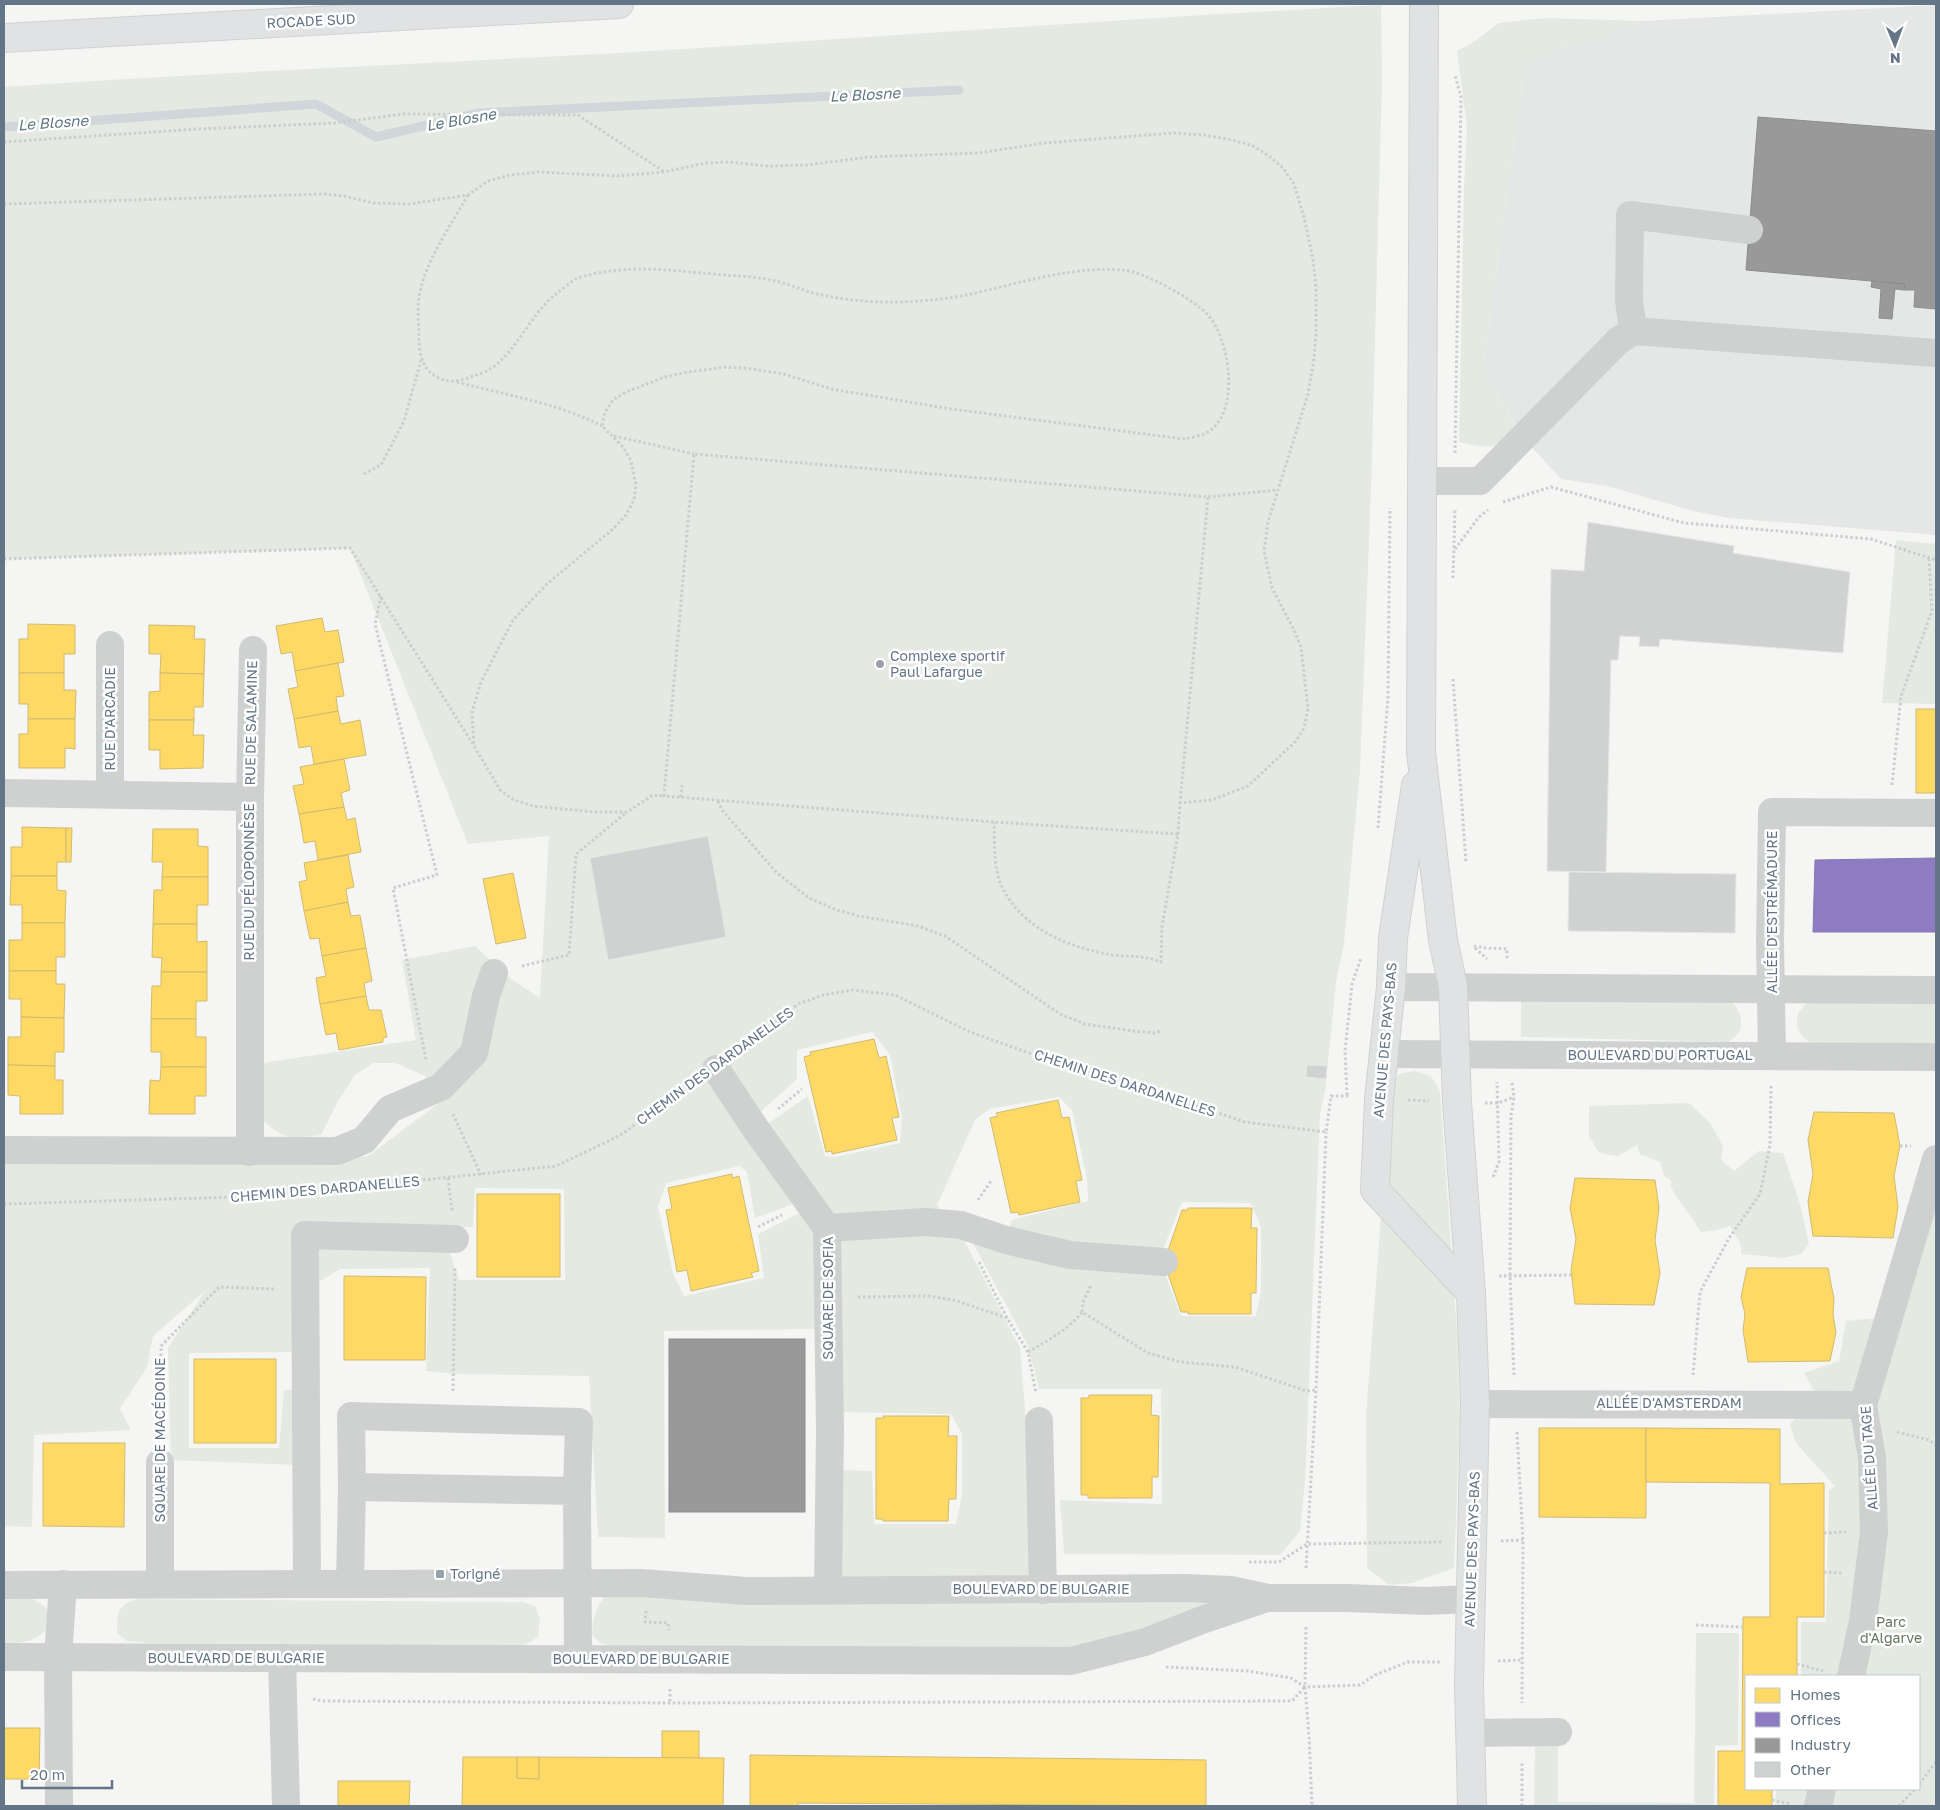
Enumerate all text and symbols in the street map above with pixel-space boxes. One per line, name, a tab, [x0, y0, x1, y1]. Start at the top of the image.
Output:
street label: ROCADE SUD	[266, 10, 356, 31]
north arrow	[1870, 20, 1920, 70]
text: N	[1890, 50, 1901, 67]
water label: Le Blosne	[829, 83, 902, 105]
water label: Le Blosne	[425, 104, 498, 134]
water label: Le Blosne	[17, 110, 90, 133]
place label: Complexe sportif Paul Lafargue	[890, 647, 1005, 680]
marker: Complexe sportif Paul Lafargue	[874, 658, 886, 670]
street label: RUE DE SALAMINE	[241, 660, 260, 786]
street label: RUE D'ARCADIE	[101, 667, 118, 771]
street label: RUE DU PÉLOPONNÈSE	[240, 803, 257, 961]
street label: ALLÉE D'ESTRÉMADURE	[1763, 831, 1780, 993]
street label: AVENUE DES PAYS-BAS	[1369, 961, 1400, 1118]
street label: CHEMIN DES DARDANELLES	[633, 1003, 797, 1128]
street label: CHEMIN DES DARDANELLES	[1032, 1045, 1218, 1120]
street label: BOULEVARD DU PORTUGAL	[1567, 1046, 1753, 1063]
street label: CHEMIN DES DARDANELLES	[230, 1172, 420, 1205]
street label: SQUARE DE SOFIA	[819, 1236, 836, 1360]
street label: SQUARE DE MACÉDOINE	[151, 1358, 168, 1522]
street label: ALLÉE D'AMSTERDAM	[1596, 1394, 1742, 1411]
street label: ALLÉE DU TAGE	[1856, 1405, 1881, 1511]
street label: AVENUE DES PAYS-BAS	[1460, 1471, 1483, 1627]
place label: Torigné	[450, 1565, 500, 1582]
marker: Torigné	[434, 1568, 446, 1580]
street label: BOULEVARD DE BULGARIE	[952, 1580, 1130, 1597]
park label: Parc d'Algarve	[1860, 1613, 1922, 1646]
street label: BOULEVARD DE BULGARIE	[147, 1649, 325, 1666]
street label: BOULEVARD DE BULGARIE	[552, 1650, 730, 1667]
legend	[1745, 1675, 1920, 1790]
text: Homes	[1790, 1685, 1840, 1703]
text: Offices	[1790, 1710, 1841, 1728]
text: Industry	[1790, 1735, 1851, 1753]
scale bar	[22, 1758, 112, 1790]
text: Other	[1790, 1760, 1831, 1778]
text: 20 m	[30, 1765, 65, 1783]

